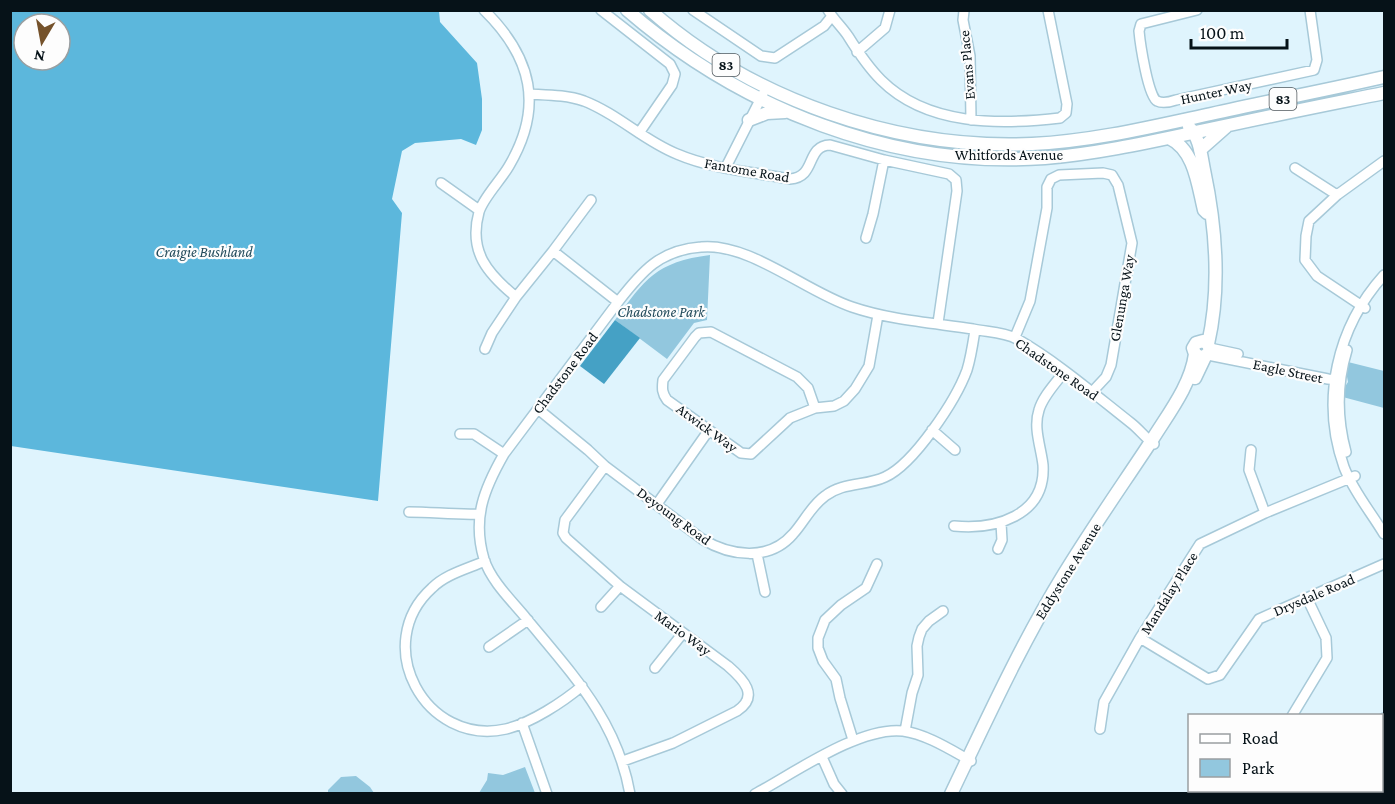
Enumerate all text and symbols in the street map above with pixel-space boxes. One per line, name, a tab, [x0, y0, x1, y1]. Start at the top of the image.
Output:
north arrow	[12, 12, 72, 72]
scale bar	[1191, 12, 1287, 50]
text: 100 m	[1200, 23, 1245, 43]
street label: Evans Place	[956, 29, 978, 100]
text: N	[33, 47, 46, 66]
road number: 83	[712, 54, 740, 76]
street label: Hunter Way	[1179, 77, 1253, 108]
road number: 83	[1270, 88, 1296, 110]
street label: Whitfords Avenue	[955, 147, 1064, 163]
street label: Fantome Road	[703, 155, 791, 185]
park label: Craigie Bushland	[155, 244, 253, 261]
street label: Glenunga Way	[1106, 253, 1139, 343]
park label: Chadstone Park	[617, 304, 706, 320]
street label: Chadstone Road	[529, 329, 601, 417]
street label: Chadstone Road	[1012, 334, 1102, 404]
street label: Eagle Street	[1251, 356, 1325, 387]
street label: Atwick Way	[673, 401, 741, 456]
street label: Deyoung Road	[633, 484, 714, 549]
street label: Eddystone Avenue	[1032, 520, 1105, 623]
street label: Mandalay Place	[1137, 549, 1202, 638]
street label: Drysdale Road	[1271, 571, 1357, 620]
street label: Mario Way	[651, 607, 714, 660]
legend	[1188, 714, 1383, 792]
text: Road	[1242, 728, 1279, 748]
text: Park	[1242, 758, 1274, 778]

